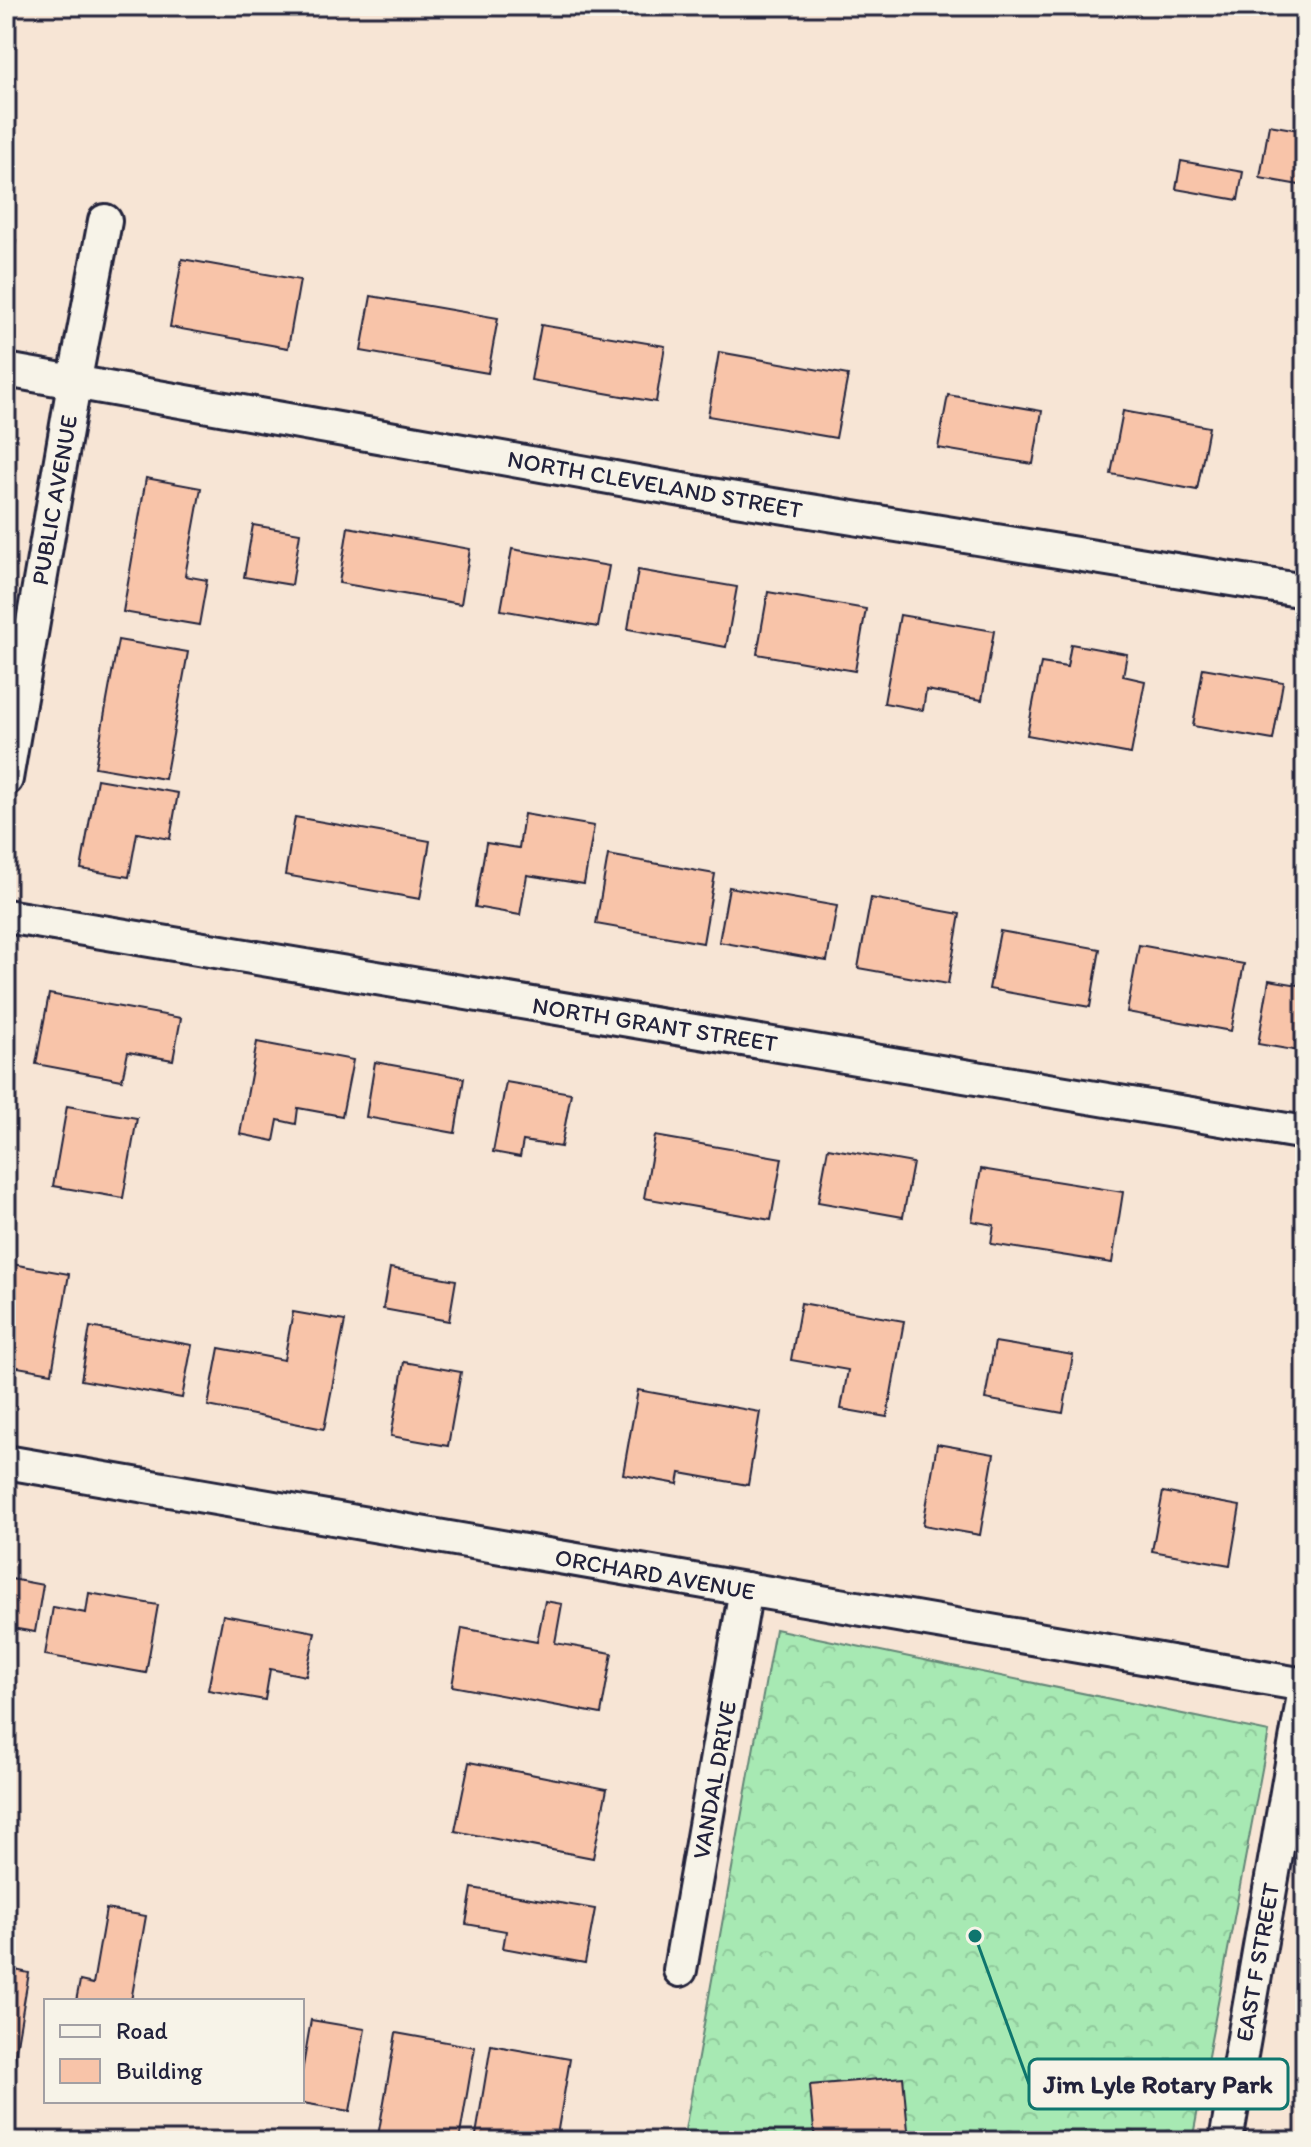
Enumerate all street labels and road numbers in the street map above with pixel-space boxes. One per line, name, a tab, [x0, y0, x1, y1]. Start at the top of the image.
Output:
street label: PUBLIC AVENUE	[25, 413, 83, 587]
street label: NORTH CLEVELAND STREET	[505, 444, 805, 524]
street label: NORTH GRANT STREET	[530, 990, 780, 1058]
street label: ORCHARD AVENUE	[553, 1542, 757, 1606]
street label: VANDAL DRIVE	[686, 1699, 742, 1861]
street label: EAST F STREET	[1229, 1880, 1285, 2044]

